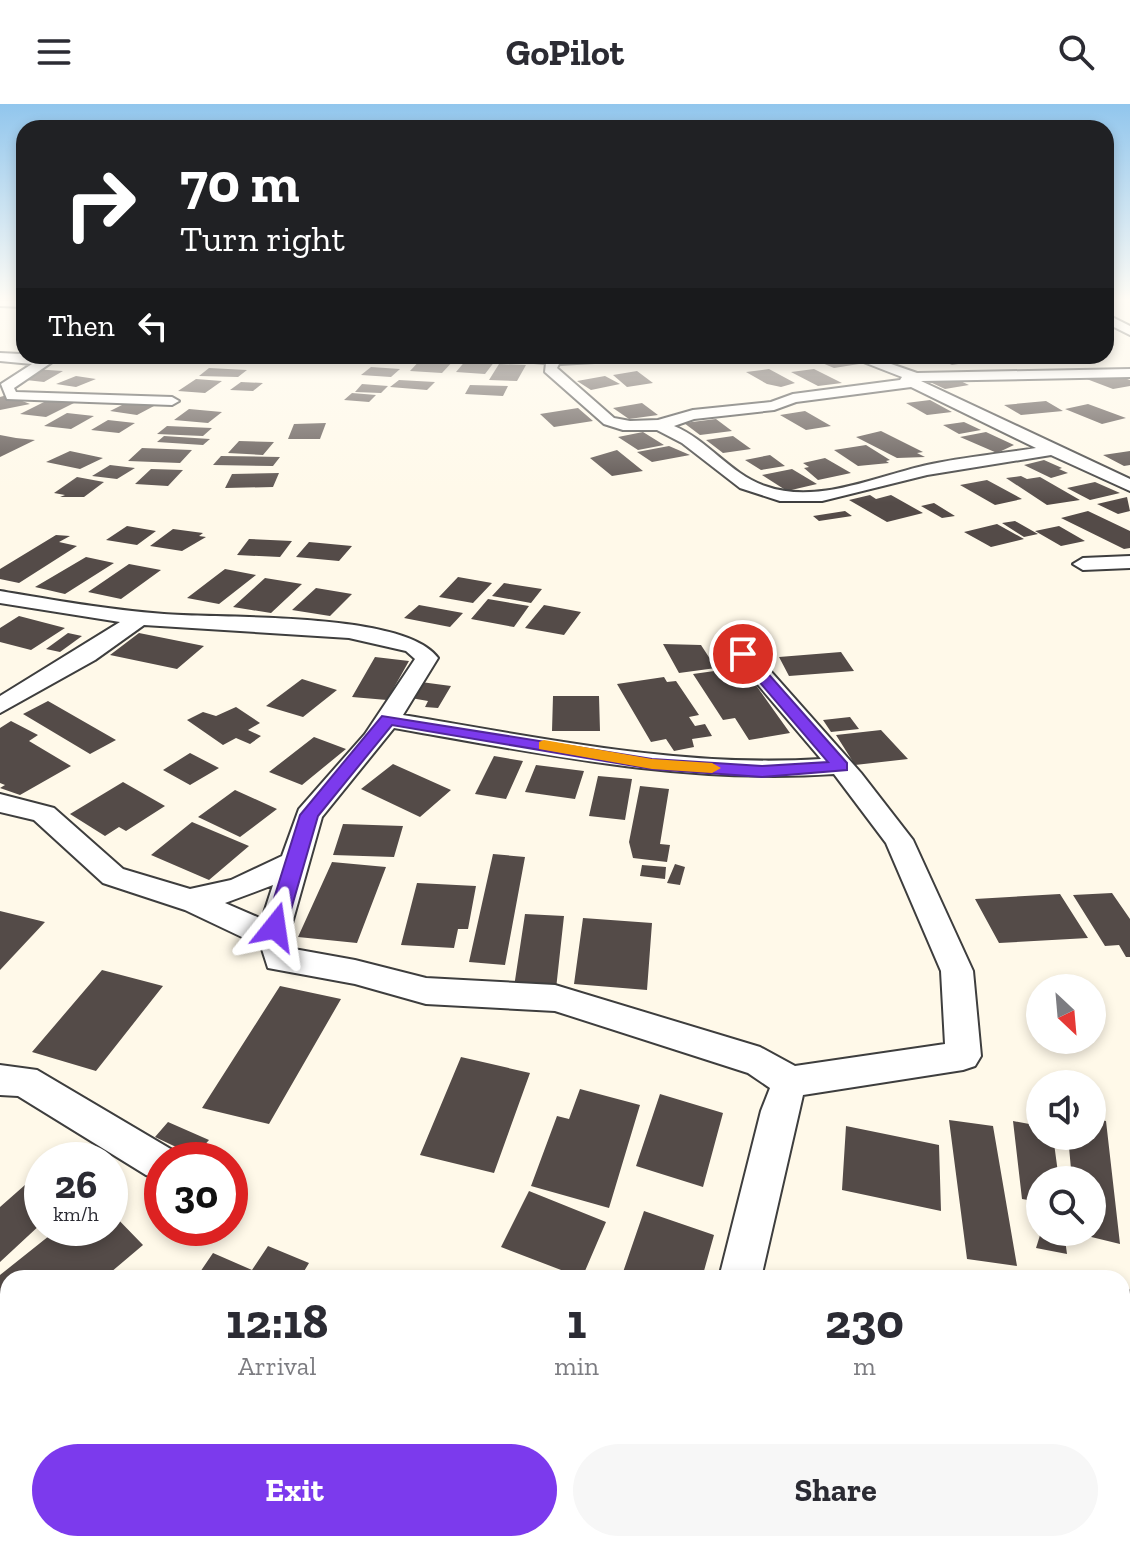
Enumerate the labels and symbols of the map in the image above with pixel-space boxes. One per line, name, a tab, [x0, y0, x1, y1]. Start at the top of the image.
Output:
pin	[709, 620, 777, 688]
position arrow	[233, 885, 317, 969]
north arrow	[1026, 974, 1106, 1054]
speed limit sign: 30	[144, 1142, 248, 1246]

